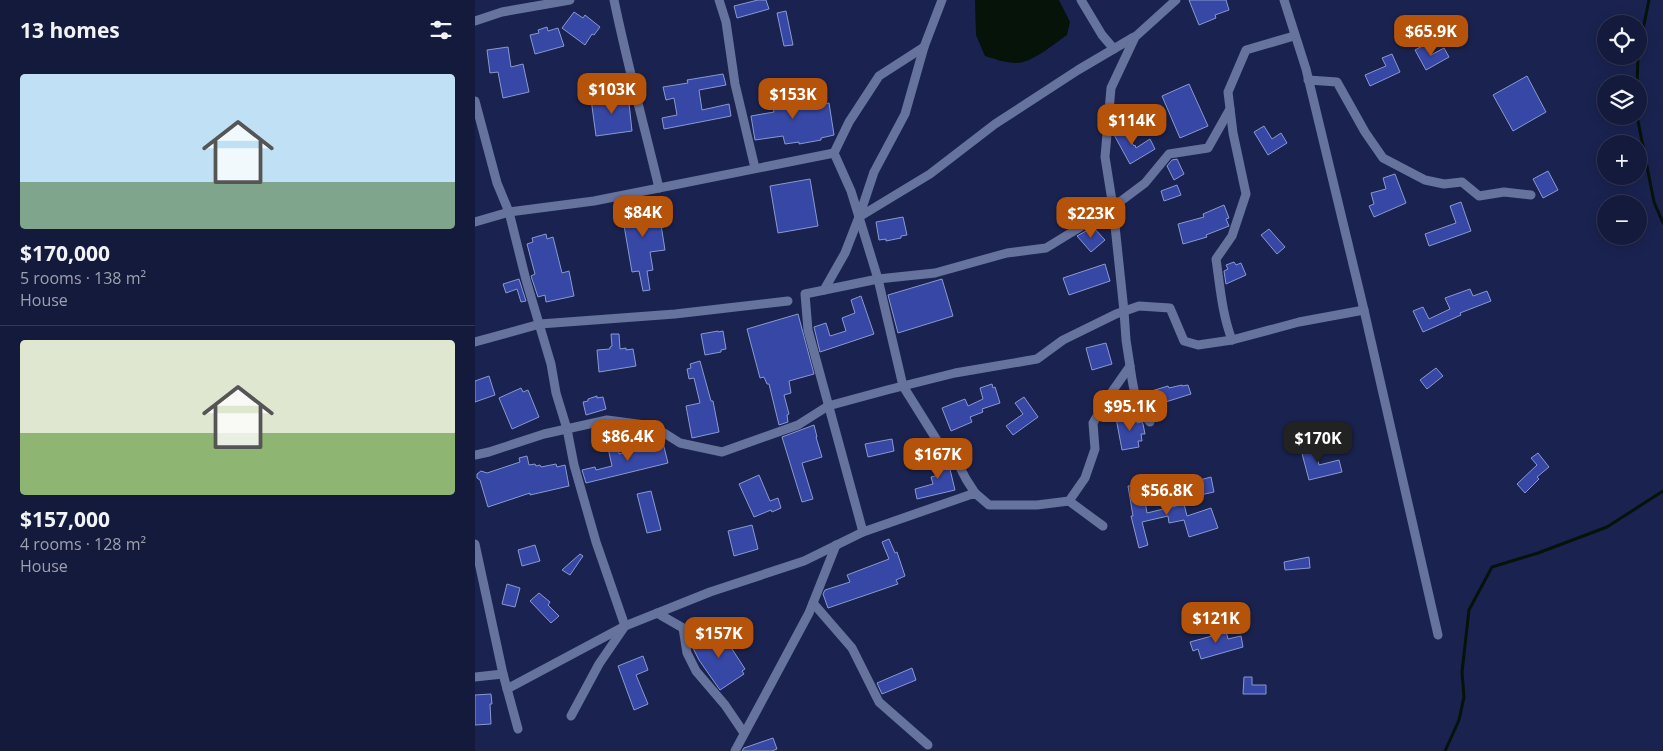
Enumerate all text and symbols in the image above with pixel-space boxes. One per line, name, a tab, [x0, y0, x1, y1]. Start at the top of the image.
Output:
pin: $65.9K	[1390, 15, 1472, 57]
map controls	[1597, 15, 1647, 245]
button: locate	[1597, 15, 1647, 65]
text: 13 homes	[20, 16, 120, 44]
icon: filters	[427, 16, 455, 44]
text: $65.9K	[1405, 20, 1457, 42]
pin: $103K	[577, 72, 647, 115]
button: layers	[1597, 75, 1647, 125]
text: $103K	[588, 78, 636, 100]
pin: $153K	[758, 78, 828, 120]
text: $153K	[769, 83, 817, 105]
pin: $114K	[1097, 104, 1167, 146]
icon: home	[193, 107, 283, 197]
text: $114K	[1108, 109, 1156, 131]
button: +	[1597, 135, 1647, 185]
button: −	[1597, 195, 1647, 245]
pin: $84K	[613, 196, 673, 238]
pin: $223K	[1056, 196, 1126, 239]
text: $84K	[624, 201, 662, 223]
text: $223K	[1067, 202, 1115, 224]
text: $170,000	[20, 239, 110, 267]
text: 5 rooms · 138 m²	[20, 267, 146, 289]
text: House	[20, 289, 68, 311]
icon: home	[193, 372, 283, 462]
pin: $95.1K	[1089, 390, 1171, 432]
text: $95.1K	[1104, 395, 1156, 417]
pin: $86.4K	[587, 420, 669, 462]
pin: $170K	[1283, 422, 1353, 464]
text: $86.4K	[602, 425, 654, 447]
text: $170K	[1294, 427, 1342, 449]
pin: $167K	[903, 438, 973, 480]
text: $167K	[914, 443, 962, 465]
pin: $56.8K	[1126, 474, 1208, 516]
text: $56.8K	[1141, 479, 1193, 501]
text: $157,000	[20, 505, 110, 533]
text: 4 rooms · 128 m²	[20, 533, 146, 555]
text: House	[20, 555, 68, 577]
pin: $121K	[1181, 602, 1251, 644]
text: $121K	[1192, 607, 1240, 629]
pin: $157K	[684, 616, 754, 659]
text: $157K	[695, 622, 743, 644]

